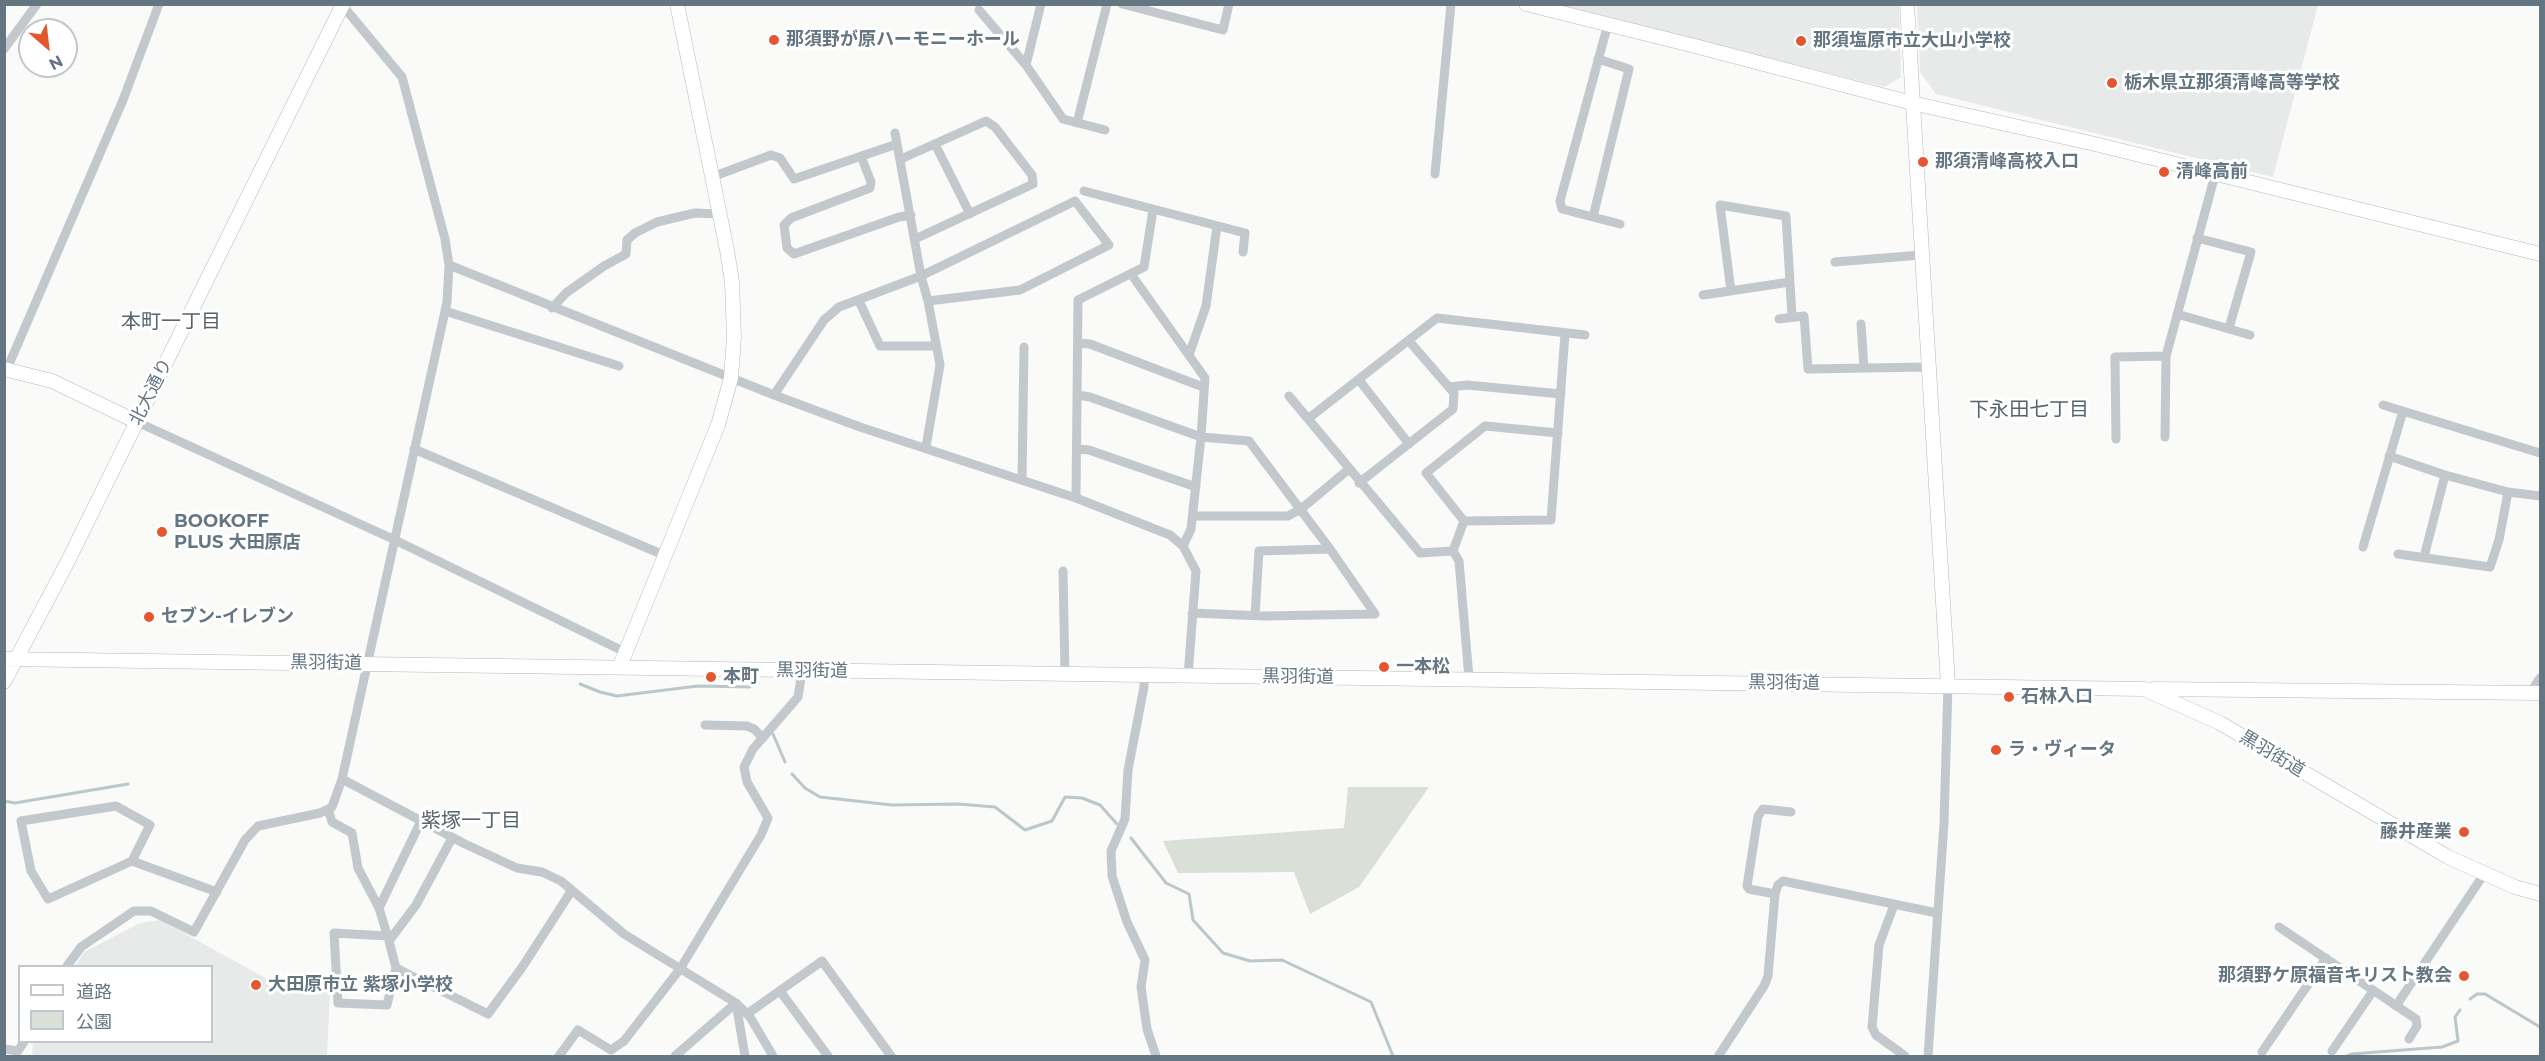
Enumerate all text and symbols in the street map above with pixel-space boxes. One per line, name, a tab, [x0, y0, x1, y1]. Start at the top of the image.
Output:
north arrow	[18, 18, 78, 78]
place label: 那須野が原ハーモニーホール	[786, 29, 1020, 51]
place label: 那須塩原市立大山小学校	[1813, 30, 2011, 52]
marker: 那須野が原ハーモニーホール	[767, 33, 781, 47]
marker: 那須塩原市立大山小学校	[1794, 34, 1808, 48]
text: N	[46, 51, 66, 74]
place label: 栃木県立那須清峰高等学校	[2124, 72, 2340, 94]
marker: 栃木県立那須清峰高等学校	[2105, 76, 2119, 90]
place label: 那須清峰高校入口	[1935, 151, 2079, 173]
marker: 那須清峰高校入口	[1916, 155, 1930, 169]
place label: 清峰高前	[2176, 161, 2248, 183]
marker: 清峰高前	[2157, 165, 2171, 179]
district label: 本町一丁目	[121, 310, 221, 334]
street label: 北大通り	[125, 355, 177, 429]
district label: 下永田七丁目	[1969, 398, 2089, 422]
place label: BOOKOFF PLUS 大田原店	[174, 511, 300, 554]
marker: BOOKOFF PLUS 大田原店	[155, 525, 169, 539]
place label: セブン-イレブン	[161, 606, 294, 628]
marker: セブン-イレブン	[142, 610, 156, 624]
street label: 黒羽街道	[290, 652, 362, 674]
place label: 一本松	[1396, 656, 1450, 678]
street label: 黒羽街道	[776, 660, 848, 682]
marker: 一本松	[1377, 660, 1391, 674]
place label: 本町	[723, 666, 759, 688]
street label: 黒羽街道	[1262, 666, 1334, 688]
marker: 本町	[704, 670, 718, 684]
street label: 黒羽街道	[1748, 672, 1820, 694]
place label: 石林入口	[2021, 686, 2093, 708]
marker: 石林入口	[2002, 690, 2016, 704]
street label: 黒羽街道	[2236, 726, 2308, 782]
place label: ラ・ヴィータ	[2008, 739, 2116, 761]
marker: ラ・ヴィータ	[1989, 743, 2003, 757]
district label: 紫塚一丁目	[421, 809, 521, 833]
place label: 藤井産業	[2380, 821, 2452, 843]
marker: 藤井産業	[2457, 825, 2471, 839]
legend	[18, 965, 213, 1043]
place label: 那須野ケ原福音キリスト教会	[2218, 965, 2452, 987]
marker: 那須野ケ原福音キリスト教会	[2457, 969, 2471, 983]
place label: 大田原市立 紫塚小学校	[268, 974, 453, 996]
marker: 大田原市立 紫塚小学校	[249, 978, 263, 992]
text: 道路	[76, 981, 112, 1003]
text: 公園	[76, 1011, 112, 1033]

